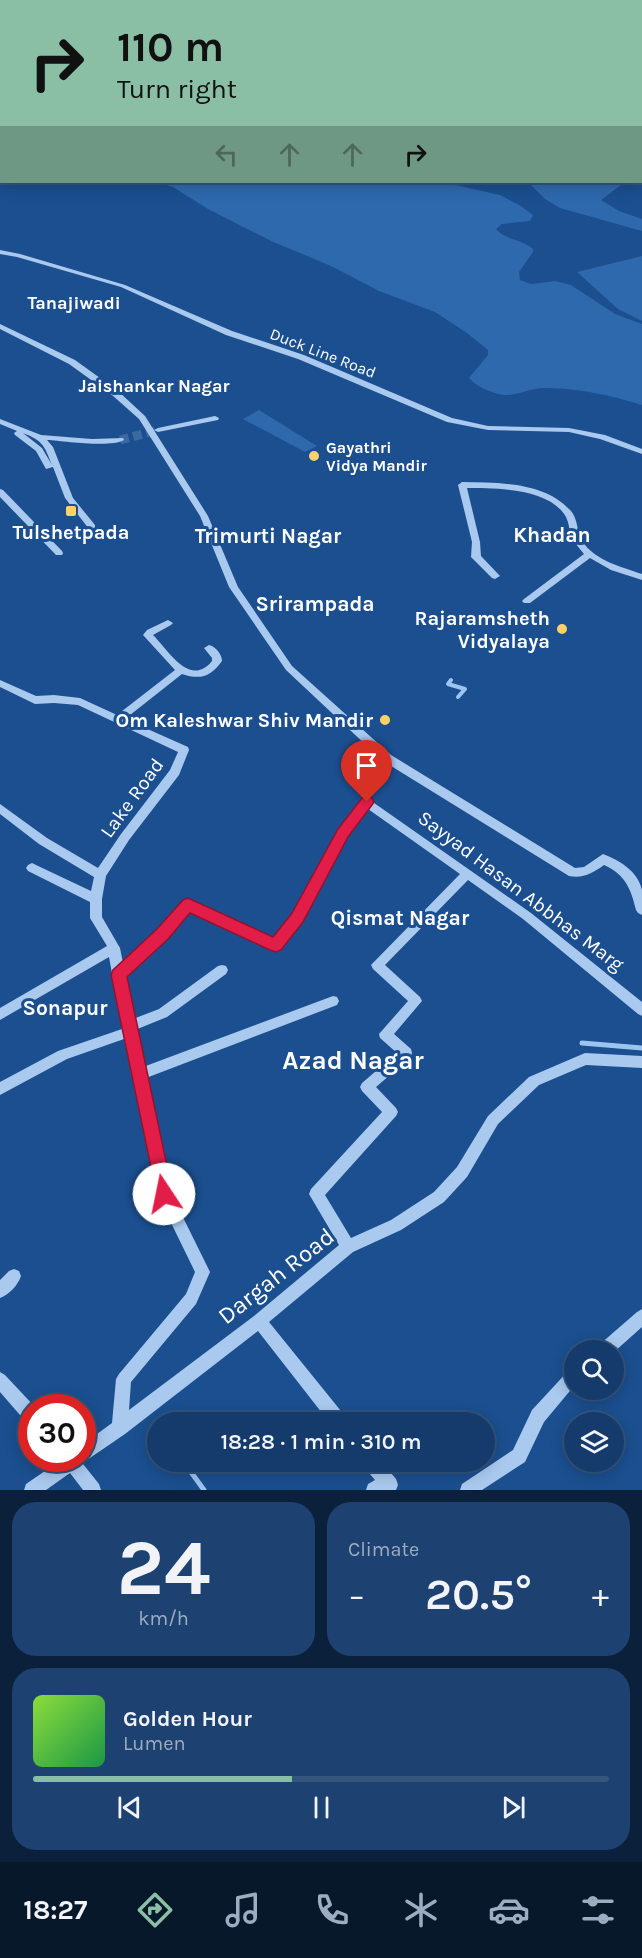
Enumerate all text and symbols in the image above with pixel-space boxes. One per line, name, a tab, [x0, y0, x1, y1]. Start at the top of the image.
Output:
text: 110 m	[117, 22, 224, 72]
icon: right	[18, 24, 96, 102]
text: Turn right	[117, 73, 237, 105]
icon: left	[210, 138, 243, 171]
icon: ahead	[273, 138, 306, 171]
icon: ahead	[336, 138, 369, 171]
icon: right	[399, 138, 432, 171]
district label: Tanajiwadi	[27, 292, 121, 314]
street label: Duck Line Road	[267, 324, 379, 382]
district label: Jaishankar Nagar	[78, 375, 230, 397]
place label: Gayathri Vidya Mandir	[326, 438, 428, 475]
marker: Gayathri Vidya Mandir	[307, 449, 321, 463]
marker: Tulshetpada	[64, 504, 78, 518]
place label: Tulshetpada	[13, 521, 129, 544]
district label: Khadan	[513, 523, 591, 547]
district label: Trimurti Nagar	[195, 524, 342, 548]
district label: Srirampada	[255, 592, 375, 616]
place label: Rajaramsheth Vidyalaya	[415, 607, 550, 653]
marker: Rajaramsheth Vidyalaya	[555, 622, 569, 636]
place label: Om Kaleshwar Shiv Mandir	[116, 709, 373, 732]
marker: Om Kaleshwar Shiv Mandir	[378, 713, 392, 727]
pin	[341, 740, 392, 802]
icon: arrive	[350, 749, 383, 782]
street label: Lake Road	[95, 754, 169, 842]
street label: Sayyad Hasan Abbhas Marg	[414, 806, 628, 976]
district label: Qismat Nagar	[331, 906, 470, 930]
district label: Sonapur	[23, 996, 108, 1020]
district label: Azad Nagar	[282, 1045, 424, 1076]
position arrow	[132, 1162, 196, 1226]
street label: Dargah Road	[212, 1222, 340, 1330]
map controls	[564, 1340, 624, 1472]
button: search	[564, 1340, 624, 1400]
speed limit sign: 30	[18, 1394, 96, 1472]
button: layers	[564, 1412, 624, 1472]
text: 18:28 · 1 min · 310 m	[220, 1429, 422, 1455]
text: 24	[117, 1522, 210, 1614]
text: Climate	[348, 1538, 419, 1561]
text: 20.5°	[425, 1568, 532, 1620]
text: −	[348, 1576, 365, 1614]
text: +	[592, 1576, 609, 1614]
text: km/h	[138, 1607, 189, 1630]
text: Golden Hour	[123, 1706, 252, 1732]
text: Lumen	[123, 1732, 186, 1755]
icon: previous	[113, 1791, 146, 1824]
icon: pause	[305, 1791, 338, 1824]
icon: next	[497, 1791, 530, 1824]
icon: directions	[134, 1889, 176, 1931]
icon: music	[222, 1889, 264, 1931]
icon: phone	[311, 1889, 353, 1931]
icon: climate	[400, 1889, 442, 1931]
icon: car	[488, 1889, 530, 1931]
icon: filters	[577, 1889, 619, 1931]
text: 18:27	[23, 1894, 87, 1926]

